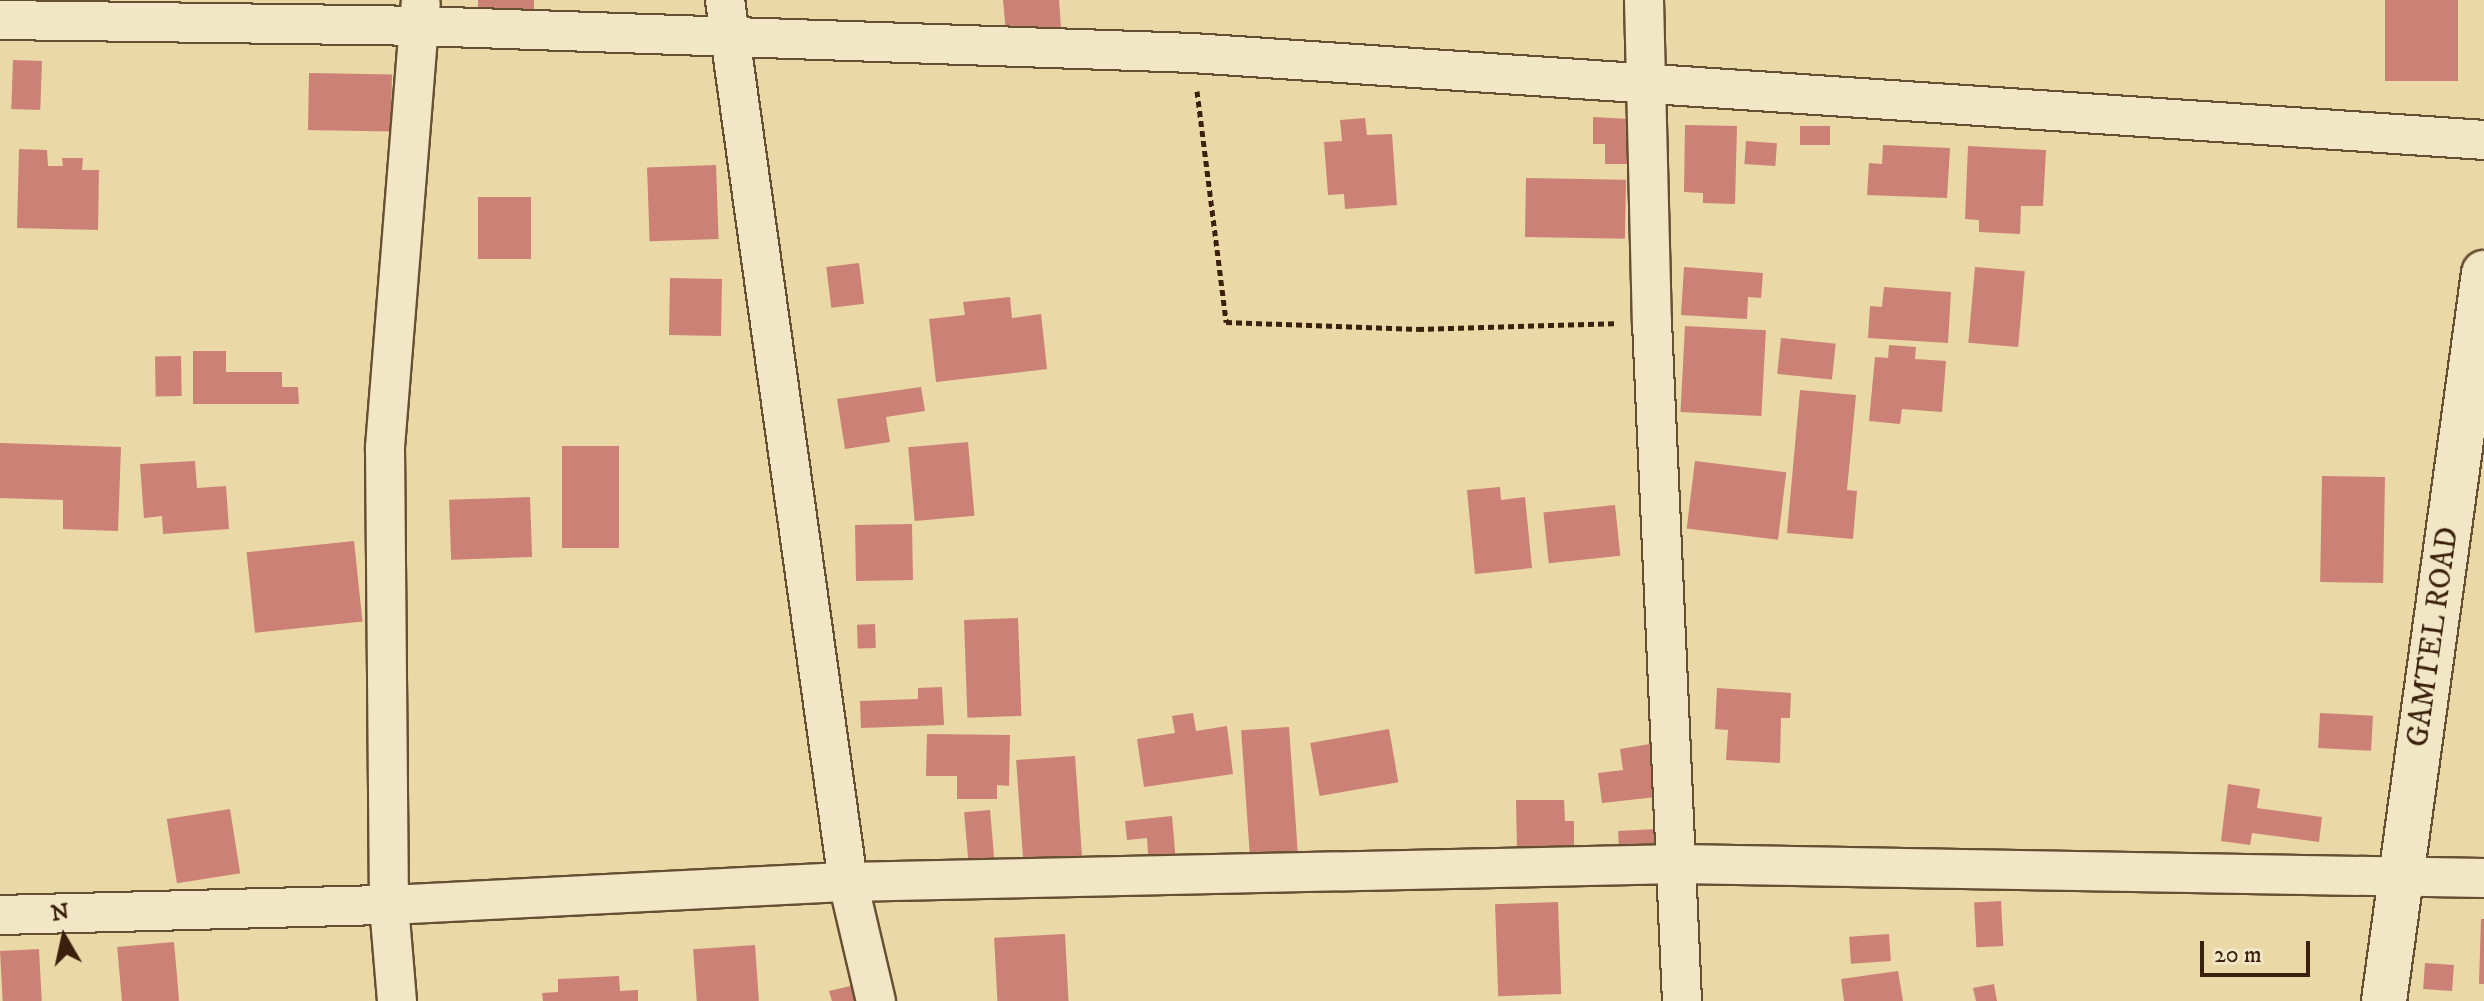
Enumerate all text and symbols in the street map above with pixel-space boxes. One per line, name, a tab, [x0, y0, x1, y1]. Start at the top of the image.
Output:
street label: GAMTEL ROAD	[2401, 525, 2467, 749]
north arrow	[24, 897, 104, 977]
text: N	[49, 898, 71, 928]
scale bar	[2204, 925, 2314, 975]
text: 20 m	[2214, 940, 2262, 970]

